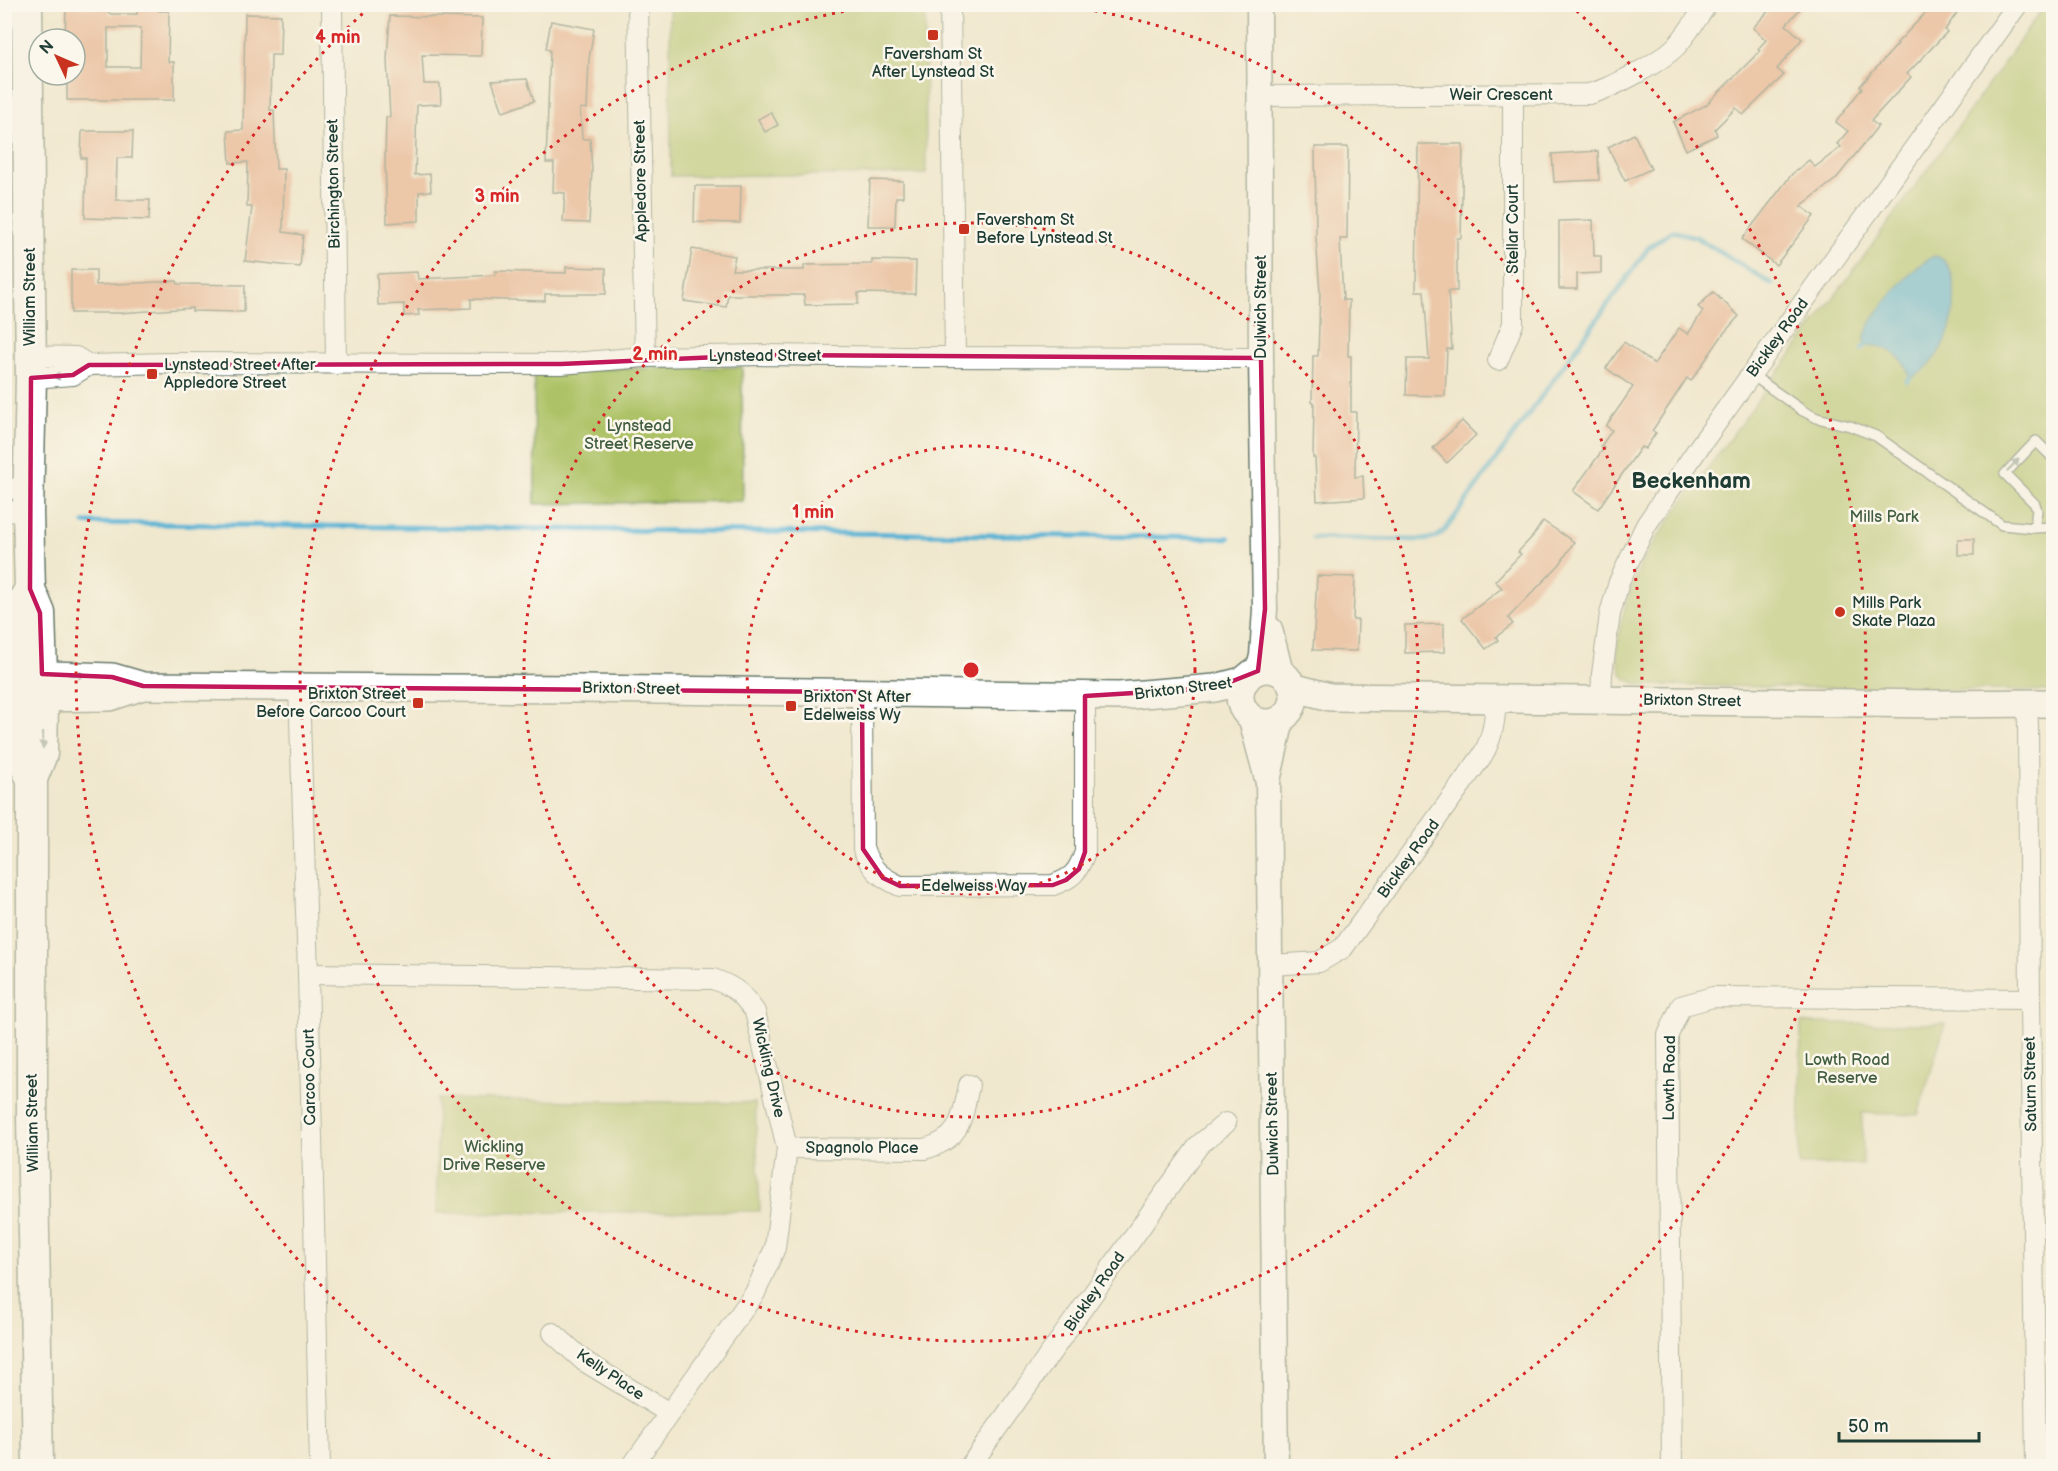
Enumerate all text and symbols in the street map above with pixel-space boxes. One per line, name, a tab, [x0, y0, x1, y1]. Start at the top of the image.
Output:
north arrow	[27, 27, 87, 87]
text: 4 min	[315, 27, 361, 48]
marker: Faversham St After Lynstead St	[926, 28, 940, 42]
text: N	[36, 37, 58, 59]
place label: Faversham St After Lynstead St	[872, 45, 994, 82]
street label: Weir Crescent	[1449, 86, 1553, 105]
street label: Birchington Street	[323, 119, 345, 249]
street label: Appledore Street	[630, 120, 652, 242]
street label: Stellar Court	[1504, 184, 1523, 274]
text: 3 min	[474, 186, 520, 207]
place label: Faversham St Before Lynstead St	[976, 211, 1113, 248]
marker: Faversham St Before Lynstead St	[957, 222, 971, 236]
street label: William Street	[21, 248, 40, 346]
street label: Dulwich Street	[1252, 255, 1271, 359]
street label: Bickley Road	[1743, 295, 1813, 381]
text: 2 min	[632, 344, 678, 365]
street label: Lynstead Street	[709, 347, 821, 366]
place label: Lynstead Street After Appledore Street	[164, 356, 316, 393]
marker: Lynstead Street After Appledore Street	[145, 367, 159, 381]
one-way arrow	[52, 371, 71, 380]
park label: Lynstead Street Reserve	[584, 417, 694, 454]
one-way arrow	[2006, 458, 2020, 473]
district label: Beckenham	[1631, 468, 1751, 495]
text: 1 min	[792, 502, 834, 523]
park label: Mills Park	[1849, 508, 1919, 527]
place label: Mills Park Skate Plaza	[1852, 594, 1936, 631]
marker: Mills Park Skate Plaza	[1833, 605, 1847, 619]
centre of rings	[961, 660, 981, 680]
one-way arrow	[68, 671, 87, 680]
street label: Brixton Street	[1133, 674, 1233, 704]
street label: Brixton Street	[582, 679, 680, 699]
place label: Brixton Street Before Carcoo Court	[256, 685, 406, 722]
place label: Brixton St After Edelweiss Wy	[803, 688, 911, 725]
street label: Brixton Street	[1643, 691, 1741, 711]
marker: Brixton Street Before Carcoo Court	[411, 696, 425, 710]
marker: Brixton St After Edelweiss Wy	[784, 699, 798, 713]
one-way arrow	[38, 730, 47, 749]
street label: Bickley Road	[1374, 816, 1444, 902]
street label: Edelweiss Way	[921, 877, 1028, 896]
street label: Wickling Drive	[747, 1016, 789, 1120]
street label: Carcoo Court	[300, 1028, 320, 1126]
street label: Lowth Road	[1660, 1035, 1680, 1121]
street label: Saturn Street	[2021, 1036, 2041, 1132]
park label: Lowth Road Reserve	[1804, 1051, 1890, 1088]
street label: Dulwich Street	[1263, 1072, 1283, 1176]
street label: William Street	[23, 1073, 43, 1173]
park label: Wickling Drive Reserve	[443, 1138, 546, 1175]
street label: Spagnolo Place	[806, 1139, 919, 1158]
street label: Bickley Road	[1061, 1248, 1129, 1336]
street label: Kelly Place	[572, 1345, 648, 1405]
scale bar	[1839, 1405, 1978, 1443]
text: 50 m	[1848, 1416, 1889, 1437]

